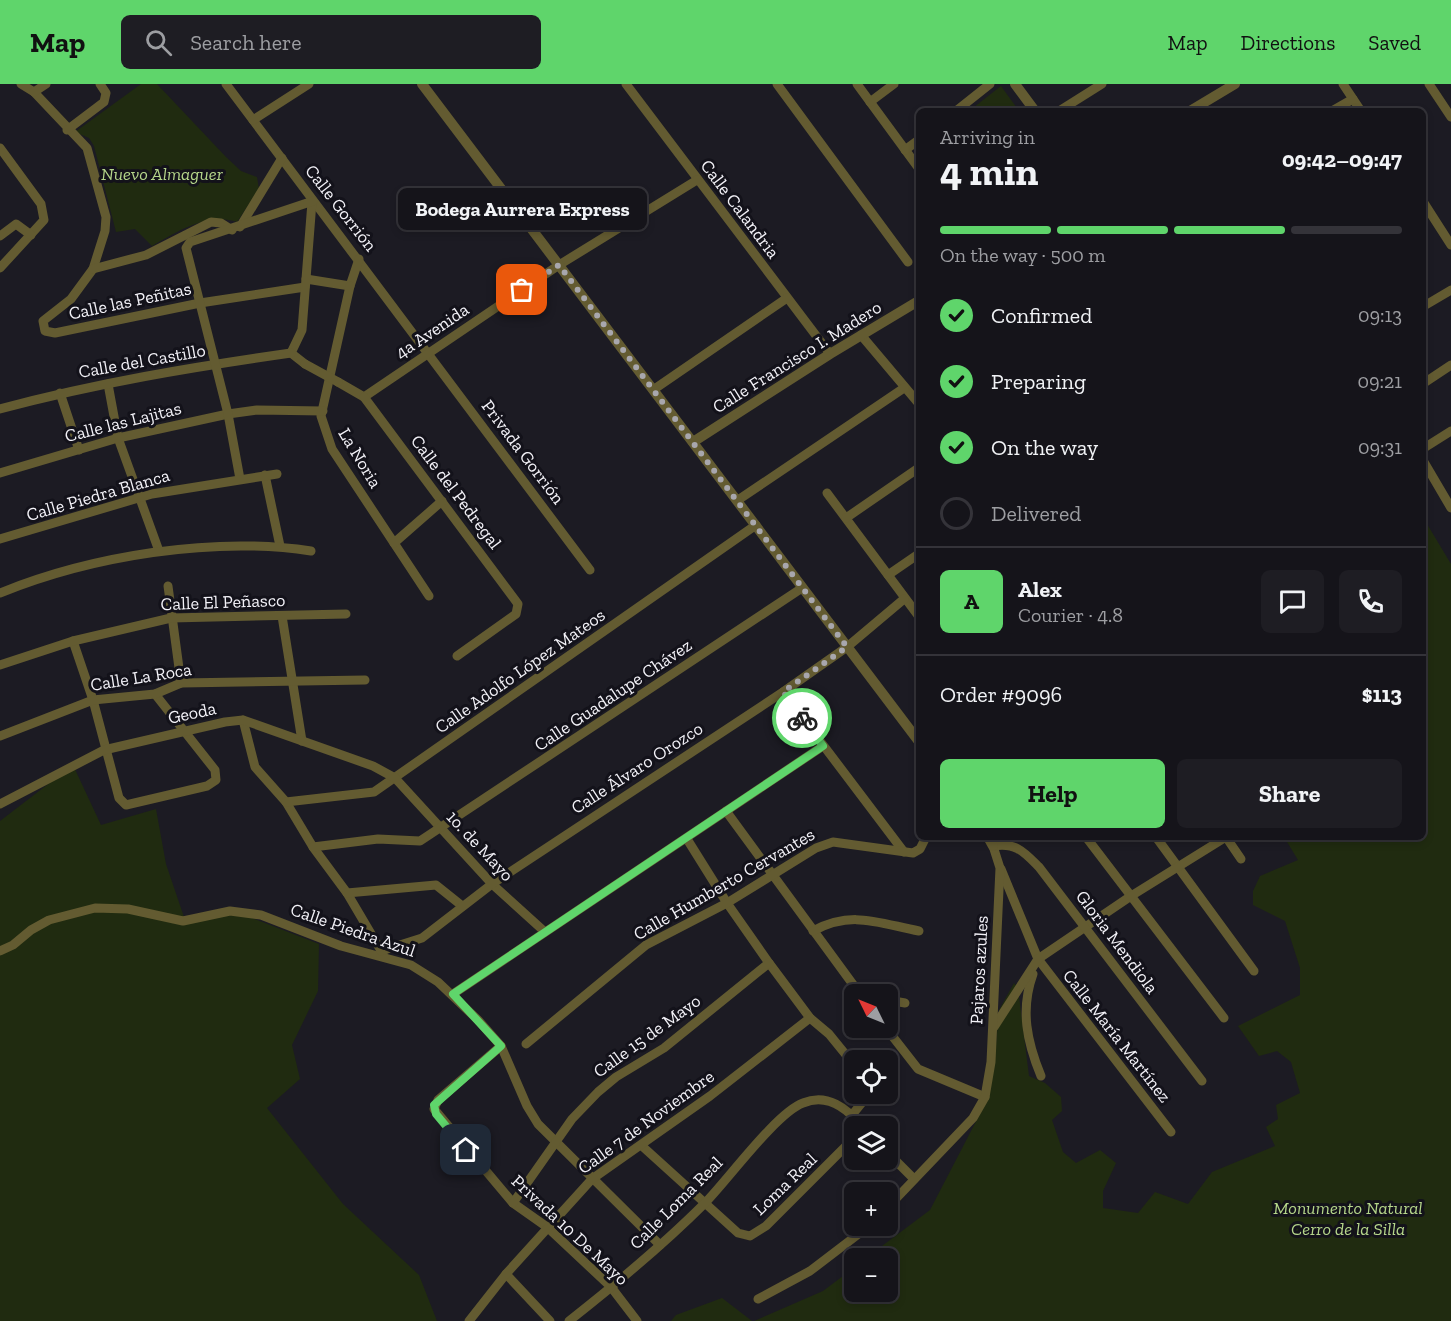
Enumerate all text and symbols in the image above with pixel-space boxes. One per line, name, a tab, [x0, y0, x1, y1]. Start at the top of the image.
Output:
search box	[121, 15, 541, 69]
text: Map	[30, 26, 85, 59]
icon: search	[142, 26, 175, 59]
text: Search here	[190, 29, 302, 56]
text: Map	[1168, 30, 1208, 55]
text: Directions	[1241, 30, 1335, 55]
text: Saved	[1368, 30, 1421, 55]
text: Arriving in	[940, 125, 1035, 149]
text: 09:42–09:47	[1282, 146, 1402, 173]
text: 4 min	[940, 148, 1038, 195]
street label: Calle Calandria	[696, 155, 784, 263]
street label: Calle Gorrión	[300, 160, 382, 256]
park label: Nuevo Almaguer	[101, 163, 224, 185]
callout: Bodega Aurrera Express	[398, 188, 646, 230]
text: Bodega Aurrera Express	[415, 197, 630, 221]
text: On the way · 500 m	[940, 243, 1106, 267]
pin	[496, 264, 547, 315]
icon: bag	[505, 273, 538, 306]
street label: Calle las Peñitas	[67, 277, 193, 325]
street label: Calle Francisco I. Madero	[708, 296, 886, 418]
street label: 4a Avenida	[391, 298, 473, 364]
icon: check	[940, 299, 973, 332]
text: Confirmed	[991, 302, 1092, 329]
text: 09:13	[1358, 303, 1402, 327]
street label: Calle del Castillo	[77, 339, 207, 383]
icon: check	[940, 365, 973, 398]
text: Preparing	[991, 368, 1086, 395]
text: 09:21	[1357, 369, 1402, 393]
street label: Privada Gorrión	[477, 396, 570, 509]
street label: Calle las Lajitas	[62, 397, 184, 447]
street label: La Noria	[334, 424, 387, 492]
street label: Calle del Pedregal	[406, 431, 506, 554]
icon: check	[940, 431, 973, 464]
text: On the way	[991, 434, 1098, 461]
text: 09:31	[1358, 435, 1402, 459]
street label: Calle Piedra Blanca	[24, 464, 172, 526]
text: Delivered	[991, 500, 1081, 527]
button: chat	[1261, 570, 1324, 633]
button: phone	[1339, 570, 1402, 633]
text: Alex	[1018, 576, 1062, 603]
text: A	[964, 588, 979, 615]
street label: Calle El Peñasco	[160, 589, 286, 615]
text: Courier · 4.8	[1018, 603, 1123, 627]
street label: Calle Adolfo López Mateos	[431, 604, 609, 738]
street label: Calle Guadalupe Chávez	[530, 634, 696, 756]
street label: Calle La Roca	[89, 658, 193, 696]
text: Order #9096	[940, 681, 1062, 708]
text: $113	[1362, 681, 1402, 708]
courier	[772, 688, 832, 748]
street label: Geoda	[166, 697, 218, 729]
icon: bike	[786, 702, 819, 735]
street label: Calle Álvaro Orozco	[567, 717, 707, 819]
button: Help	[940, 759, 1165, 828]
button: Share	[1177, 759, 1402, 828]
street label: 1o. de Mayo	[442, 806, 518, 886]
street label: Calle Humberto Cervantes	[629, 823, 819, 945]
street label: Gloria Mendiola	[1071, 886, 1163, 998]
street label: Calle Piedra Azul	[288, 898, 419, 962]
street label: Pajaros azules	[965, 915, 993, 1025]
street label: Calle María Martínez	[1058, 965, 1176, 1107]
north arrow	[844, 984, 898, 1038]
map controls	[844, 984, 898, 1302]
street label: Calle 15 de Mayo	[589, 990, 705, 1082]
button: locate	[844, 1050, 898, 1104]
street label: Calle 7 de Noviembre	[574, 1065, 718, 1179]
button: layers	[844, 1116, 898, 1170]
pin	[440, 1124, 491, 1175]
icon: home	[449, 1133, 482, 1166]
street label: Loma Real	[749, 1148, 822, 1220]
street label: Calle Loma Real	[625, 1152, 727, 1254]
street label: Privada 10 De Mayo	[507, 1170, 633, 1290]
button: +	[844, 1182, 898, 1236]
park label: Monumento Natural Cerro de la Silla	[1273, 1197, 1423, 1240]
button: −	[844, 1248, 898, 1302]

